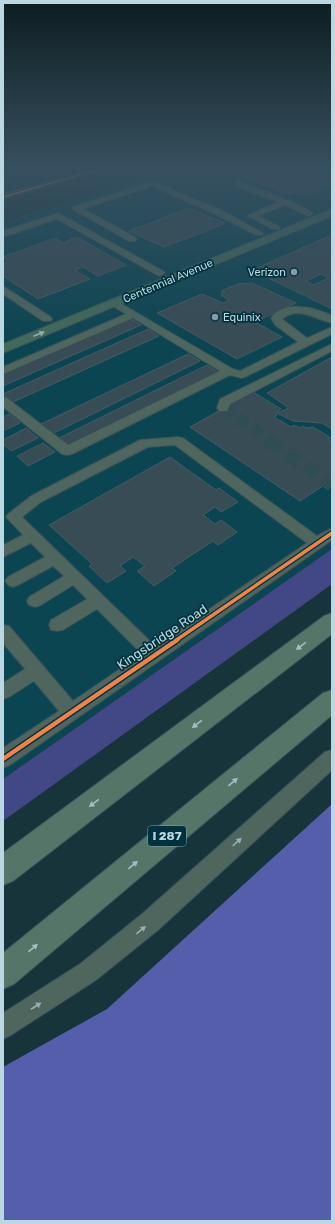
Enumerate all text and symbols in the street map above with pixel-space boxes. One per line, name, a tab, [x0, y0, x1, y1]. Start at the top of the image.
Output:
street label: Centennial Avenue	[121, 256, 215, 306]
place label: Verizon	[248, 266, 286, 279]
marker: Verizon	[289, 267, 299, 277]
place label: Equinix	[223, 311, 261, 324]
marker: Equinix	[210, 312, 220, 322]
one-way arrow	[33, 331, 45, 337]
street label: Kingsbridge Road	[114, 601, 211, 674]
one-way arrow	[295, 641, 306, 650]
one-way arrow	[192, 720, 203, 728]
one-way arrow	[228, 778, 238, 786]
one-way arrow	[88, 798, 99, 807]
road number: I 287	[148, 826, 186, 846]
one-way arrow	[232, 838, 242, 847]
one-way arrow	[128, 861, 138, 870]
one-way arrow	[135, 925, 146, 934]
one-way arrow	[28, 944, 38, 953]
one-way arrow	[30, 1002, 41, 1010]

